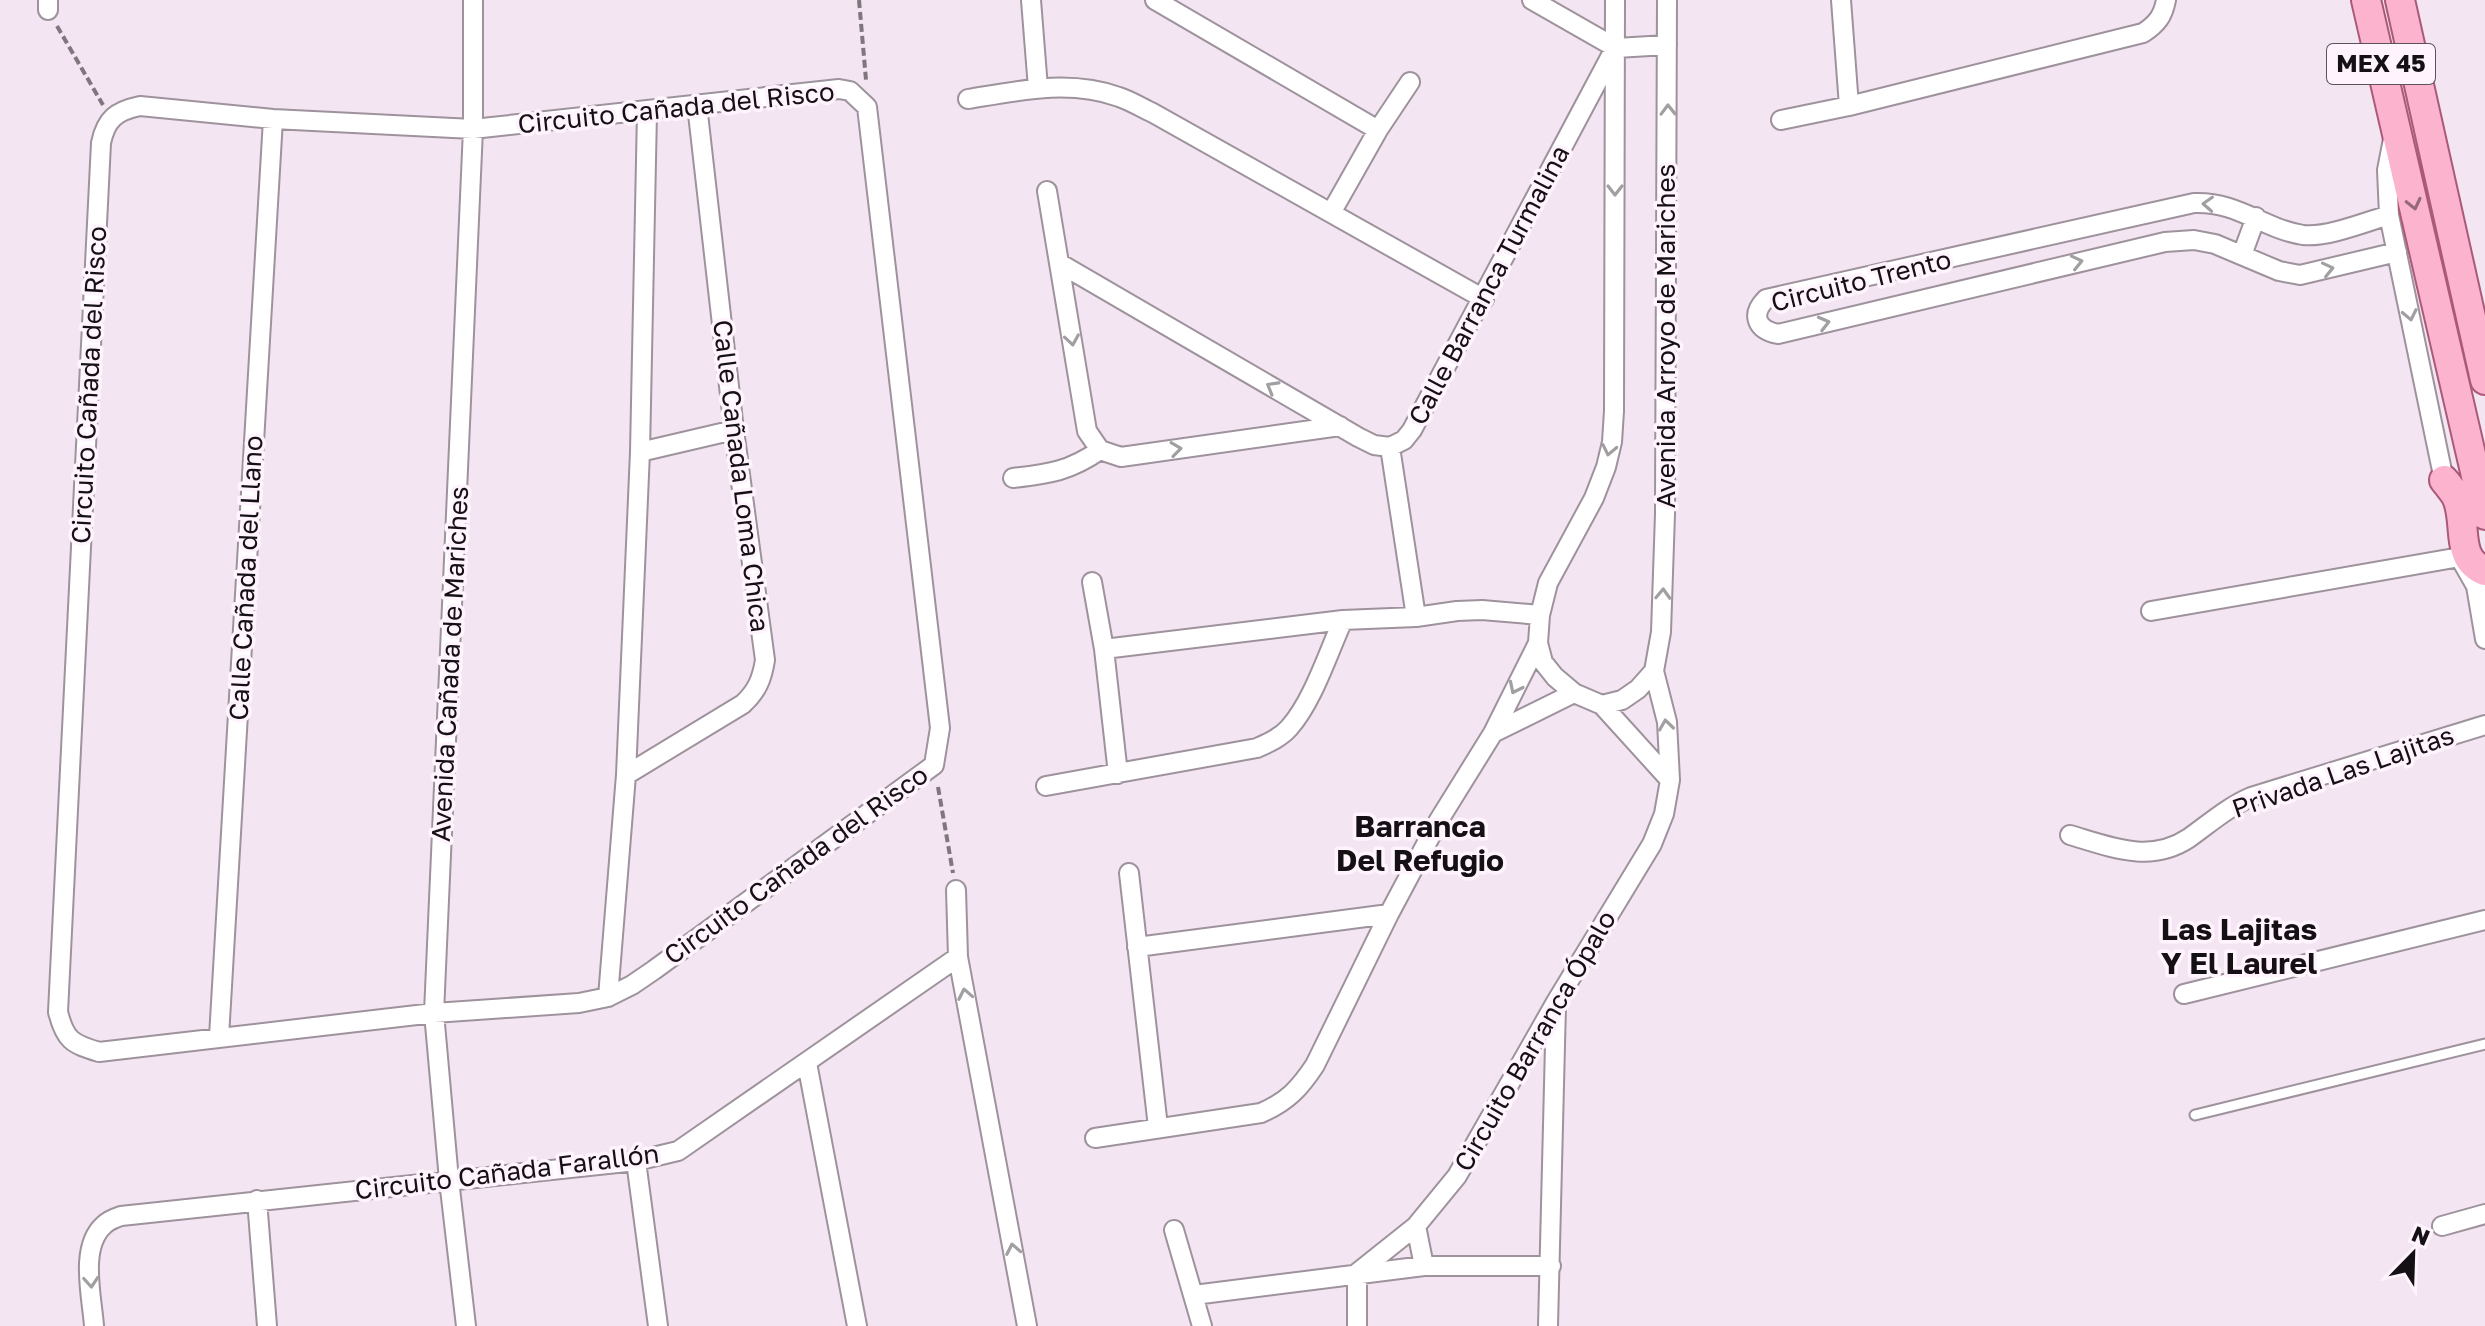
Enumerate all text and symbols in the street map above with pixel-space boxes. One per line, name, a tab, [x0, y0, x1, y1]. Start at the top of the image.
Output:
road number: MEX 45	[2327, 44, 2435, 84]
street label: Circuito Cañada del Risco	[516, 75, 836, 140]
one-way arrow	[1659, 103, 1677, 116]
street label: Calle Barranca Turmalina	[1402, 140, 1575, 430]
street label: Avenida Arroyo de Mariches	[1650, 164, 1681, 508]
one-way arrow	[1606, 184, 1624, 197]
one-way arrow	[2201, 195, 2213, 212]
one-way arrow	[2404, 196, 2421, 210]
street label: Circuito Cañada del Risco	[65, 225, 112, 545]
street label: Circuito Trento	[1768, 243, 1954, 318]
one-way arrow	[2069, 254, 2083, 271]
one-way arrow	[2320, 262, 2334, 279]
one-way arrow	[2401, 307, 2418, 321]
one-way arrow	[1816, 315, 1830, 332]
street label: Calle Cañada Loma Chica	[707, 318, 776, 634]
one-way arrow	[1062, 333, 1079, 347]
one-way arrow	[1266, 381, 1281, 397]
street label: Calle Cañada del Llano	[223, 435, 268, 721]
one-way arrow	[1169, 441, 1183, 458]
one-way arrow	[1602, 443, 1619, 456]
street label: Avenida Cañada de Mariches	[425, 485, 474, 843]
one-way arrow	[1654, 587, 1671, 600]
one-way arrow	[1510, 679, 1525, 694]
one-way arrow	[1658, 718, 1675, 732]
street label: Privada Las Lajitas	[2228, 719, 2458, 824]
street label: Circuito Cañada del Risco	[658, 759, 934, 971]
district label: Barranca Del Refugio	[1336, 808, 1504, 878]
street label: Circuito Barranca Ópalo	[1447, 905, 1622, 1177]
district label: Las Lajitas Y El Laurel	[2161, 911, 2317, 981]
one-way arrow	[958, 987, 975, 1001]
street label: Circuito Cañada Farallón	[353, 1137, 661, 1206]
north arrow	[2373, 1214, 2453, 1294]
text: N	[2408, 1219, 2434, 1251]
one-way arrow	[1005, 1243, 1022, 1257]
one-way arrow	[82, 1276, 99, 1289]

